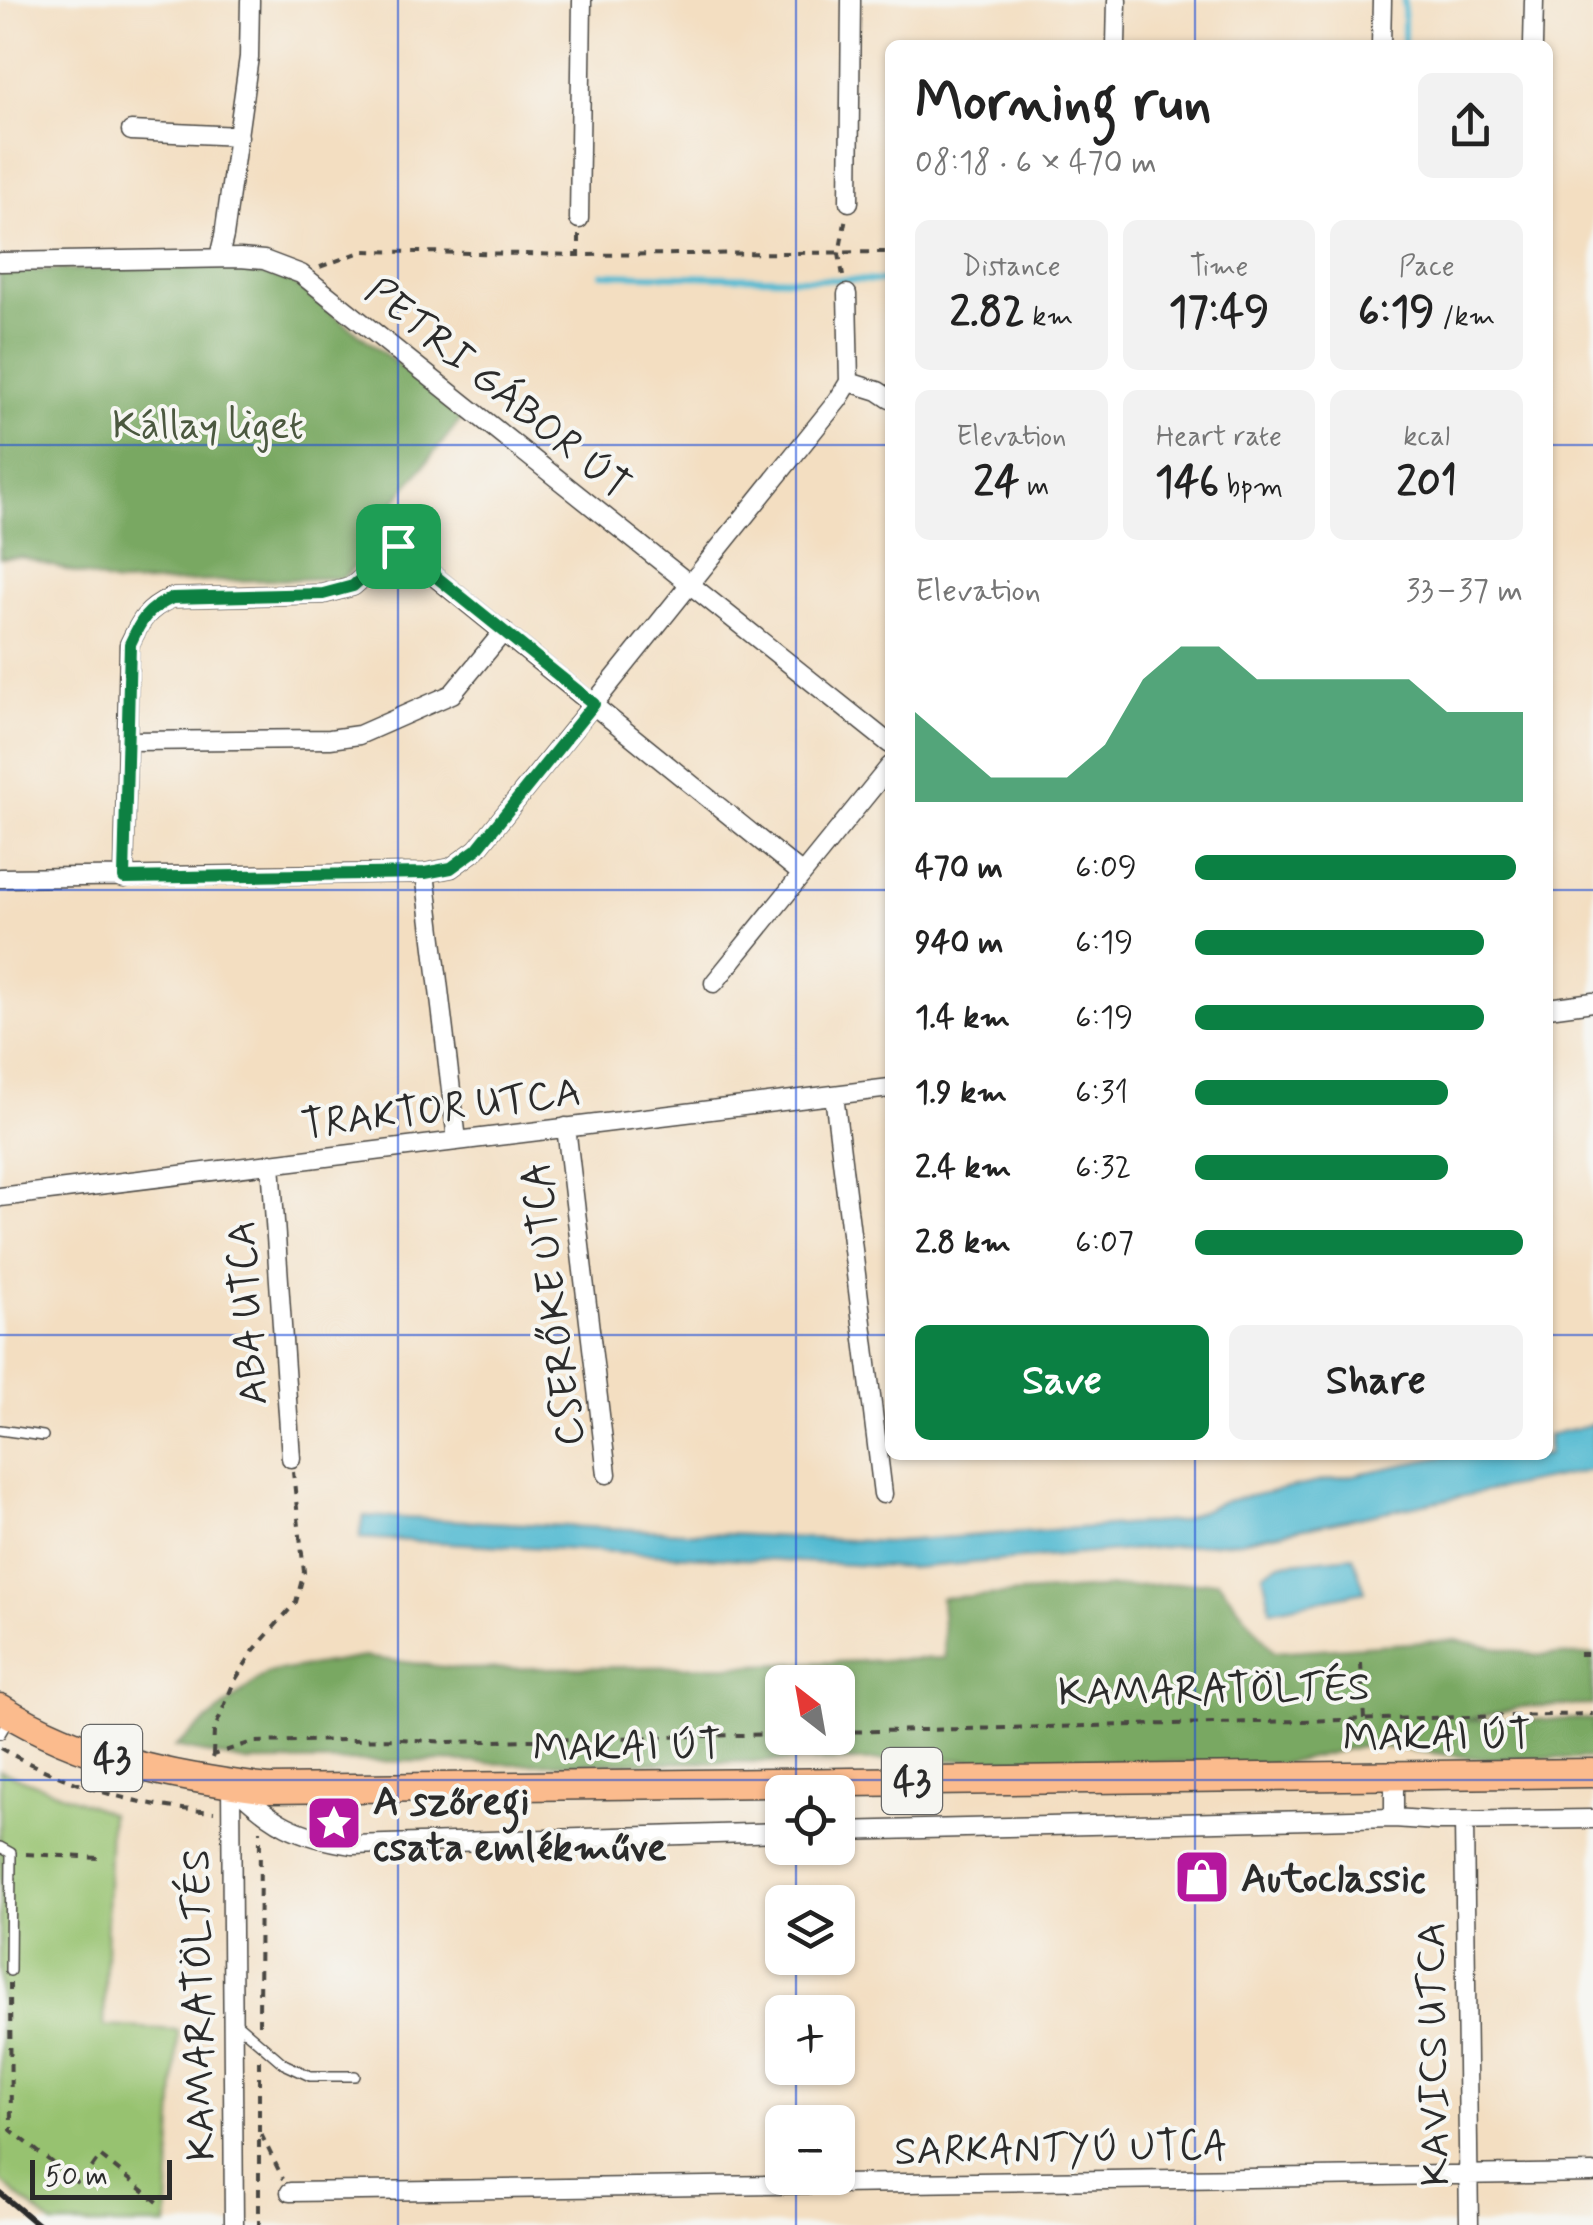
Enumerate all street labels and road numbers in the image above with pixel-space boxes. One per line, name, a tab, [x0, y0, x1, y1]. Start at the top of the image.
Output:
street label: PETRI GÁBOR ÚT	[354, 266, 640, 512]
street label: TRAKTOR UTCA	[299, 1067, 584, 1153]
street label: CSERŐKE UTCA	[512, 1158, 598, 1449]
street label: ABA UTCA	[217, 1219, 281, 1407]
street label: KAMARATÖLTÉS	[1058, 1661, 1371, 1720]
street label: MAKAI ÚT	[1342, 1710, 1532, 1766]
street label: MAKAI ÚT	[532, 1720, 722, 1776]
road number: 43	[82, 1725, 142, 1791]
road number: 43	[882, 1748, 942, 1814]
street label: KAMARATÖLTÉS	[170, 1848, 229, 2161]
street label: KAVICS UTCA	[1407, 1921, 1463, 2187]
street label: SARKANTYÚ UTCA	[894, 2121, 1228, 2179]

